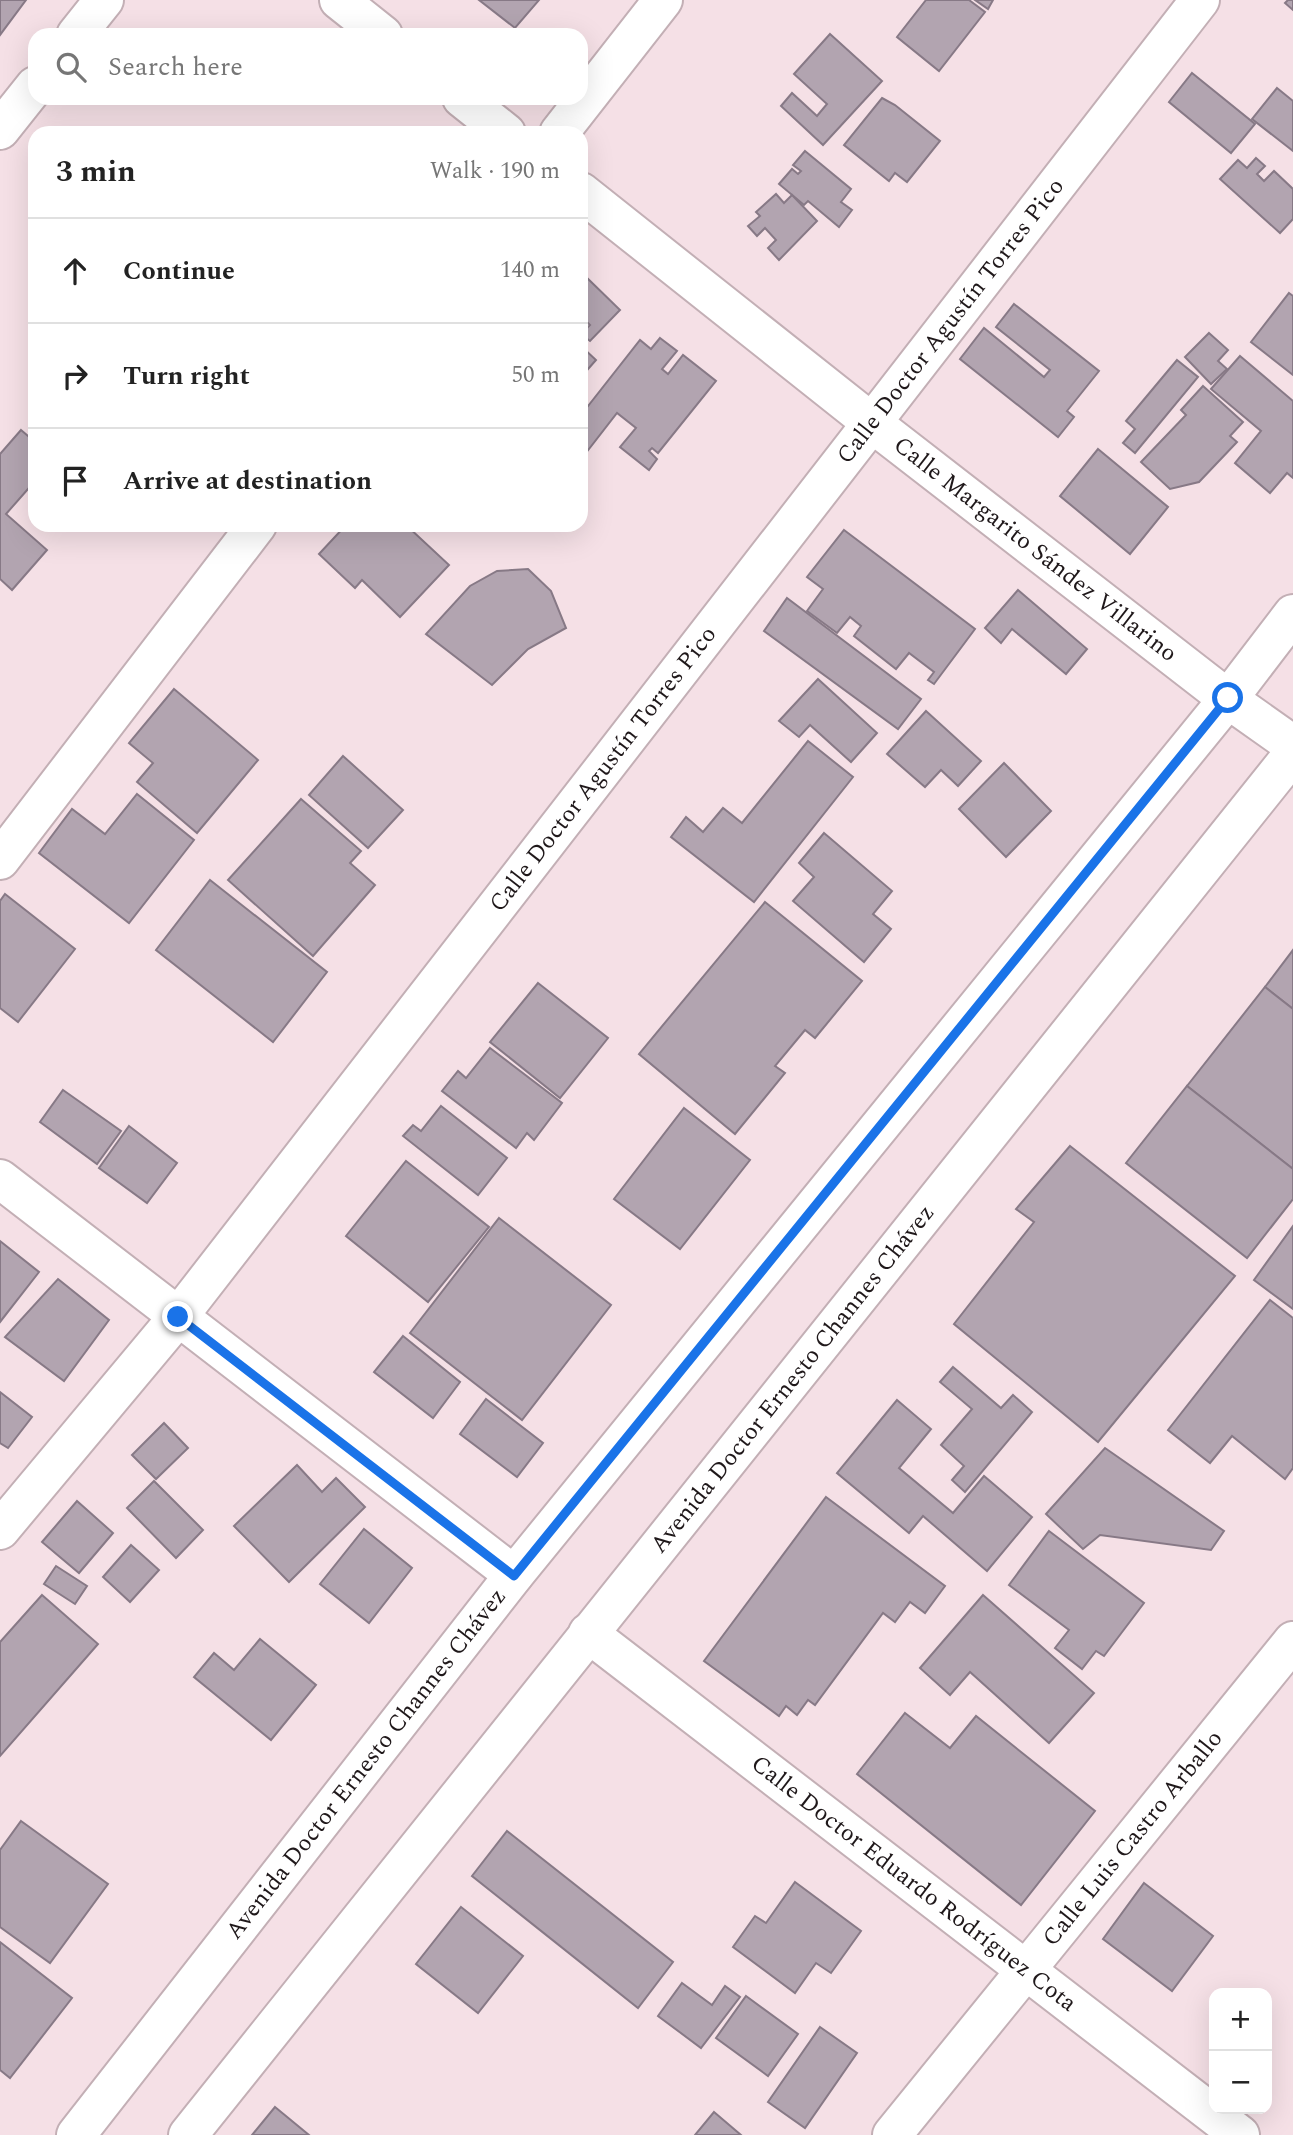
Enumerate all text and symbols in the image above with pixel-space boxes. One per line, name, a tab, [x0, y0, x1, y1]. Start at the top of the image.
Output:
search box	[28, 28, 588, 105]
text: Search here	[108, 47, 243, 87]
icon: search	[52, 48, 90, 86]
text: 3 min	[56, 149, 136, 195]
text: Walk · 190 m	[430, 154, 560, 189]
street label: Calle Doctor Agustín Torres Pico	[828, 171, 1073, 472]
text: Continue	[123, 251, 235, 291]
icon: ahead	[56, 252, 94, 290]
text: 140 m	[500, 253, 560, 288]
text: Turn right	[123, 356, 250, 396]
icon: right	[56, 357, 94, 395]
text: 50 m	[511, 358, 560, 393]
street label: Calle Margarito Sández Villarino	[885, 428, 1185, 671]
text: Arrive at destination	[123, 461, 372, 501]
icon: arrive	[56, 462, 94, 500]
street label: Calle Doctor Agustín Torres Pico	[481, 618, 726, 920]
route start	[1212, 682, 1243, 713]
street label: Avenida Doctor Ernesto Channes Chávez	[642, 1197, 944, 1561]
route end	[162, 1301, 193, 1332]
street label: Avenida Doctor Ernesto Channes Chávez	[217, 1580, 515, 1948]
street label: Calle Luis Castro Arballo	[1034, 1722, 1232, 1954]
street label: Calle Doctor Eduardo Rodríguez Cota	[743, 1747, 1085, 2021]
map controls	[1209, 1988, 1272, 2114]
button: +	[1209, 1988, 1272, 2051]
button: −	[1209, 2051, 1272, 2114]

